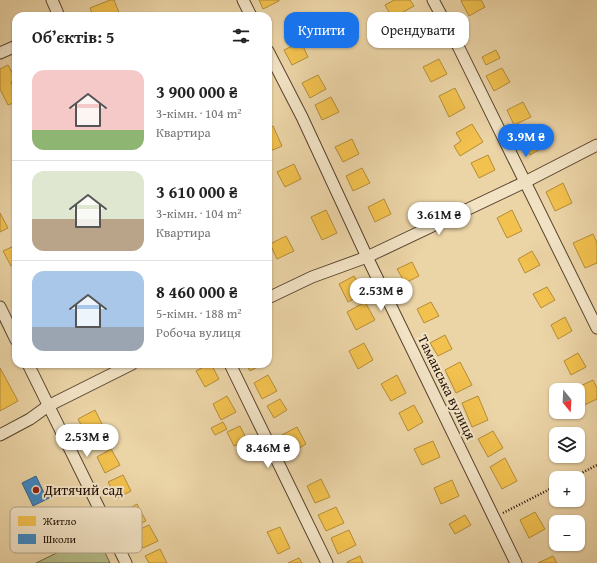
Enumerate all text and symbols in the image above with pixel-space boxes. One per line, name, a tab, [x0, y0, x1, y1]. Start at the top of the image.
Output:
chip: Купити	[284, 12, 359, 48]
chip: Орендувати	[367, 12, 469, 48]
text: Об’єктів: 5	[32, 24, 115, 49]
icon: filters	[230, 25, 252, 47]
text: 3 900 000 ₴	[156, 79, 238, 104]
icon: home	[64, 86, 112, 134]
text: 3-кімн. · 104 m²	[156, 104, 242, 123]
text: Квартира	[156, 123, 211, 142]
pin: 3.9M ₴	[493, 124, 559, 158]
text: 3.9M ₴	[507, 127, 545, 146]
text: 3 610 000 ₴	[156, 179, 238, 204]
icon: home	[64, 187, 112, 235]
pin: 3.61M ₴	[402, 202, 476, 236]
text: 3-кімн. · 104 m²	[156, 204, 242, 223]
text: 3.61M ₴	[417, 205, 461, 224]
text: Квартира	[156, 223, 211, 242]
pin: 2.53M ₴	[344, 278, 418, 312]
text: 8 460 000 ₴	[156, 279, 238, 304]
text: 2.53M ₴	[359, 281, 403, 300]
icon: home	[64, 287, 112, 335]
text: 5-кімн. · 188 m²	[156, 304, 242, 323]
text: Робоча вулиця	[156, 323, 241, 342]
street label: Таманська вулиця	[413, 331, 481, 443]
north arrow	[549, 383, 585, 419]
map controls	[549, 383, 585, 551]
pin: 2.53M ₴	[50, 424, 124, 458]
text: 2.53M ₴	[65, 427, 109, 446]
button: layers	[549, 427, 585, 463]
pin: 8.46M ₴	[231, 435, 305, 469]
text: 8.46M ₴	[246, 438, 290, 457]
button: +	[549, 471, 585, 507]
place label: Дитячий сад	[43, 480, 123, 500]
marker: Дитячий сад	[31, 485, 41, 495]
legend	[10, 507, 142, 553]
text: Житло	[42, 513, 77, 529]
button: −	[549, 515, 585, 551]
text: Школи	[43, 531, 77, 547]

